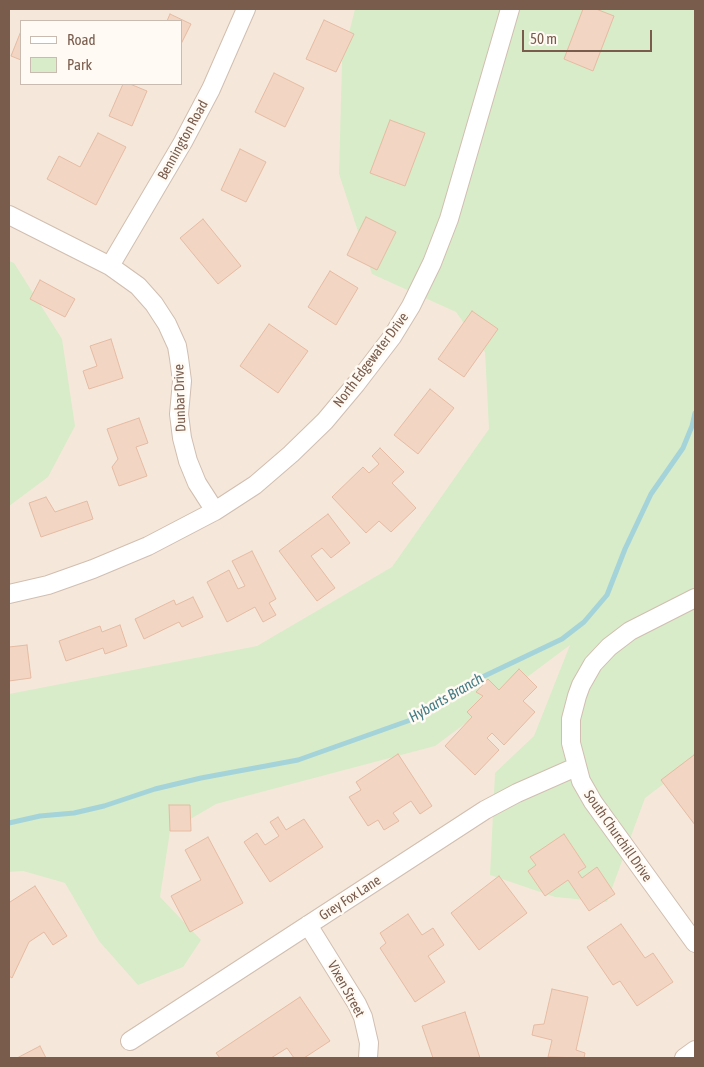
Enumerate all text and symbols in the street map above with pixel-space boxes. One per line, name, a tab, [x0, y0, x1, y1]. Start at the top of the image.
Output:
legend	[20, 20, 182, 85]
scale bar	[524, 20, 654, 52]
text: 50 m	[530, 30, 557, 47]
text: Road	[67, 31, 96, 48]
text: Park	[67, 56, 92, 73]
street label: Bennington Road	[154, 97, 212, 183]
street label: North Edgewater Drive	[330, 309, 412, 411]
street label: Dunbar Drive	[170, 364, 190, 432]
water label: Hybarts Branch	[406, 669, 486, 727]
street label: South Churchill Drive	[580, 787, 656, 885]
street label: Grey Fox Lane	[316, 872, 384, 924]
street label: Vixen Street	[324, 958, 368, 1020]

